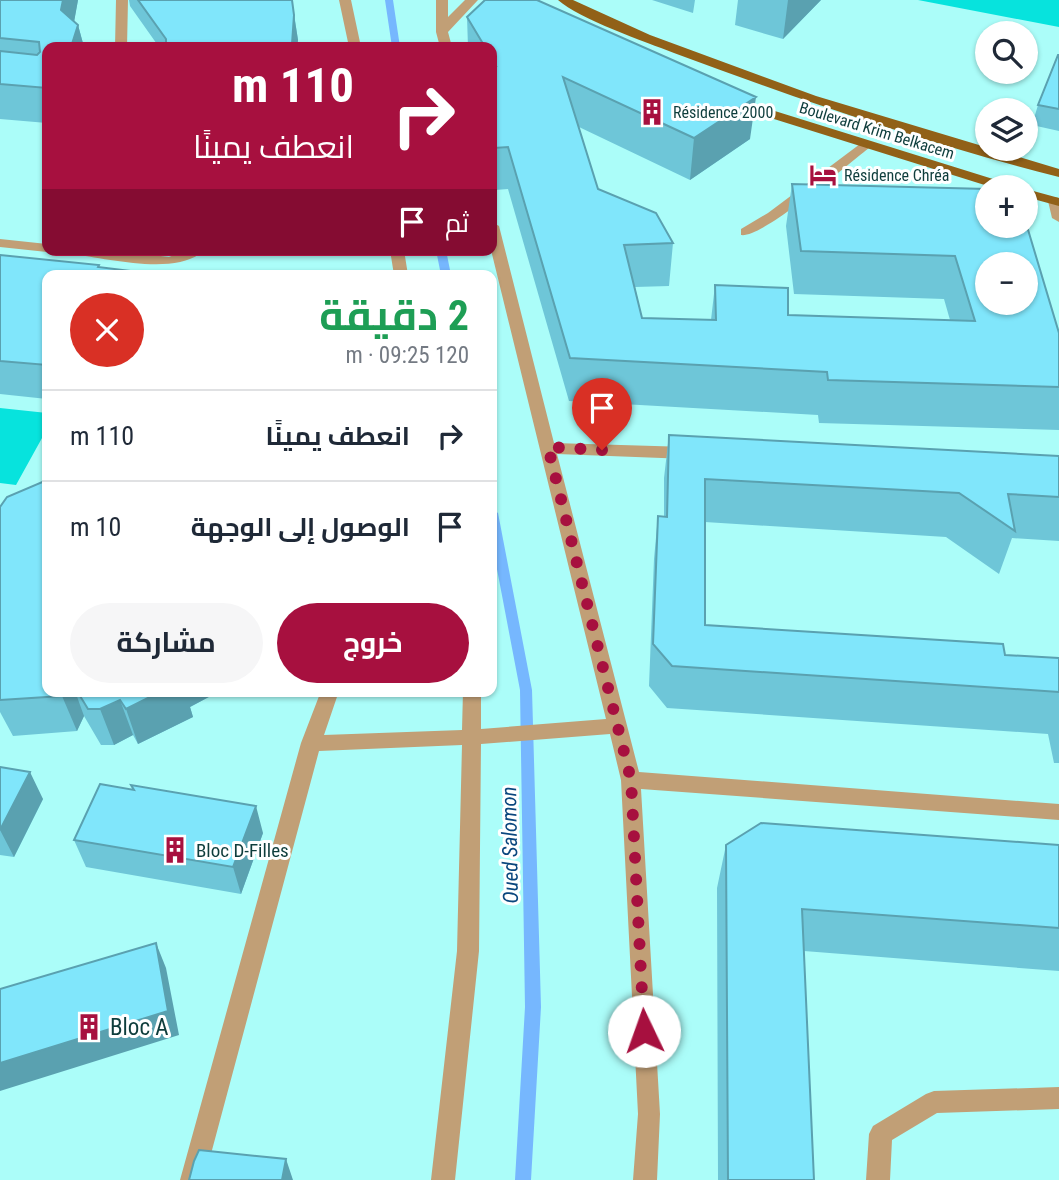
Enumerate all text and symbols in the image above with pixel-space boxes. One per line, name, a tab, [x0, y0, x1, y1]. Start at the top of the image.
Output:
map controls	[975, 21, 1038, 315]
button: search	[975, 21, 1038, 84]
text: 110 m	[232, 57, 354, 114]
icon: right	[378, 70, 469, 161]
building icon: Résidence 2000	[637, 97, 667, 127]
street label: Boulevard Krim Belkacem	[797, 98, 957, 163]
button: layers	[975, 98, 1038, 161]
place label: Résidence 2000	[673, 103, 773, 122]
text: انعطف يمينًا	[193, 128, 354, 166]
hotel icon: Résidence Chréa	[808, 160, 838, 190]
place label: Résidence Chréa	[844, 166, 949, 185]
button: +	[975, 175, 1038, 238]
icon: arrive	[393, 203, 431, 241]
text: ثم	[445, 208, 469, 238]
button: −	[975, 252, 1038, 315]
text: 2 دقيقة	[319, 291, 469, 340]
button: close	[70, 293, 144, 367]
text: 120 m · 09:25	[345, 342, 469, 369]
pin	[572, 378, 632, 450]
icon: arrive	[583, 389, 621, 427]
icon: right	[431, 417, 469, 455]
text: 110 m	[70, 421, 134, 451]
text: انعطف يمينًا	[265, 421, 410, 451]
icon: arrive	[431, 508, 469, 546]
text: 10 m	[70, 512, 121, 542]
text: الوصول إلى الوجهة	[191, 512, 410, 542]
button: مشاركة	[70, 603, 263, 683]
button: خروج	[277, 603, 469, 683]
water label: Oued Salomon	[497, 786, 523, 904]
building icon: Bloc D-Filles	[160, 835, 190, 865]
place label: Bloc D-Filles	[196, 839, 289, 862]
position arrow	[607, 994, 681, 1068]
building icon: Bloc A	[74, 1012, 104, 1042]
place label: Bloc A	[110, 1014, 169, 1041]

